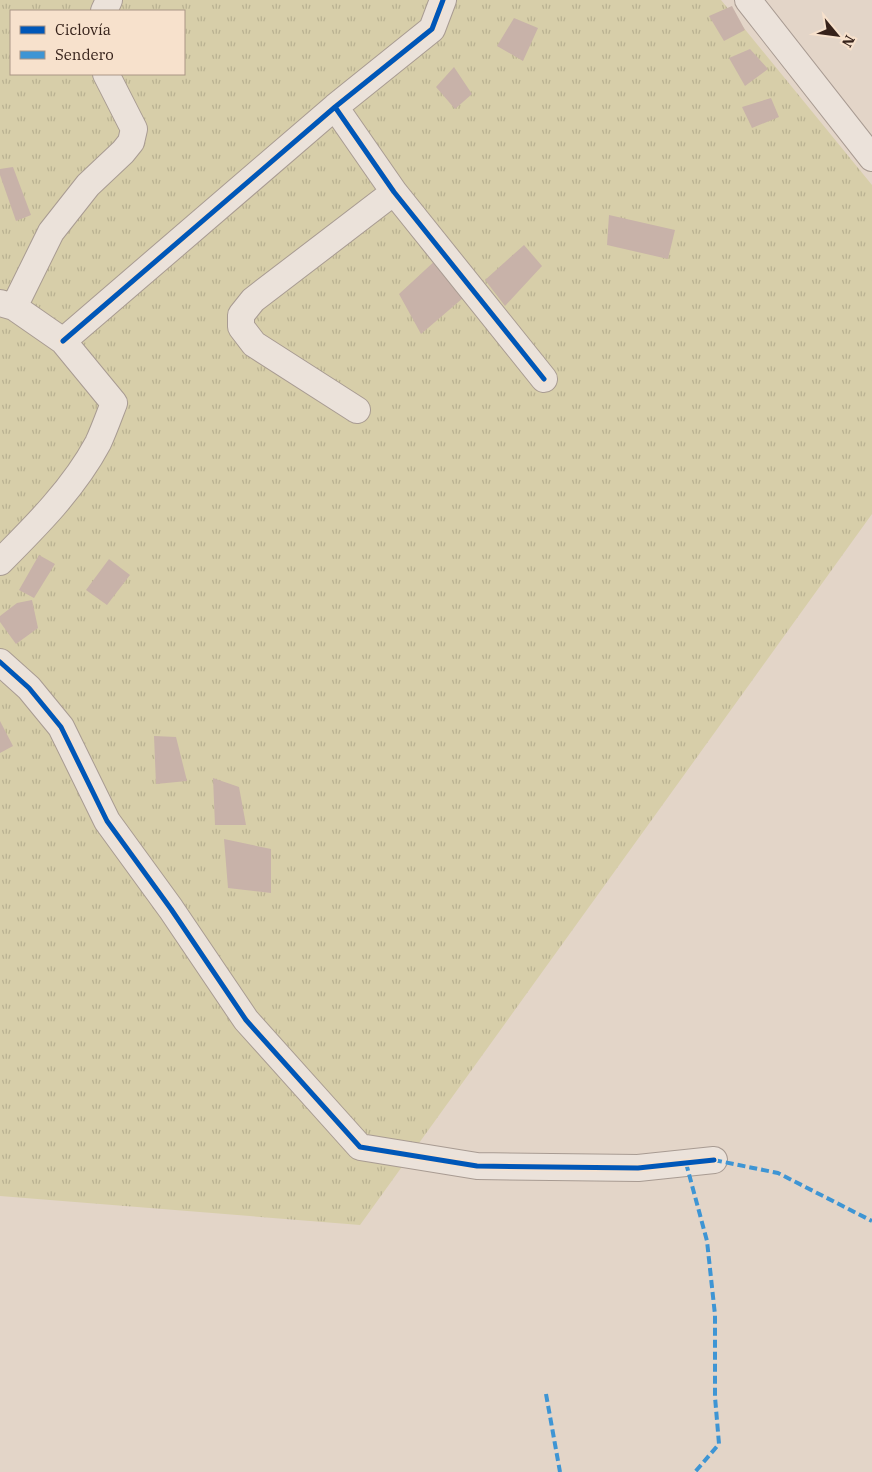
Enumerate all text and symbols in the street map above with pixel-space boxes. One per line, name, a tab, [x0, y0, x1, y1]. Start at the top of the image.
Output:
legend	[10, 10, 185, 75]
north arrow	[812, 10, 862, 60]
text: Ciclovía	[55, 20, 111, 39]
text: N	[838, 32, 859, 51]
text: Sendero	[55, 45, 114, 64]

